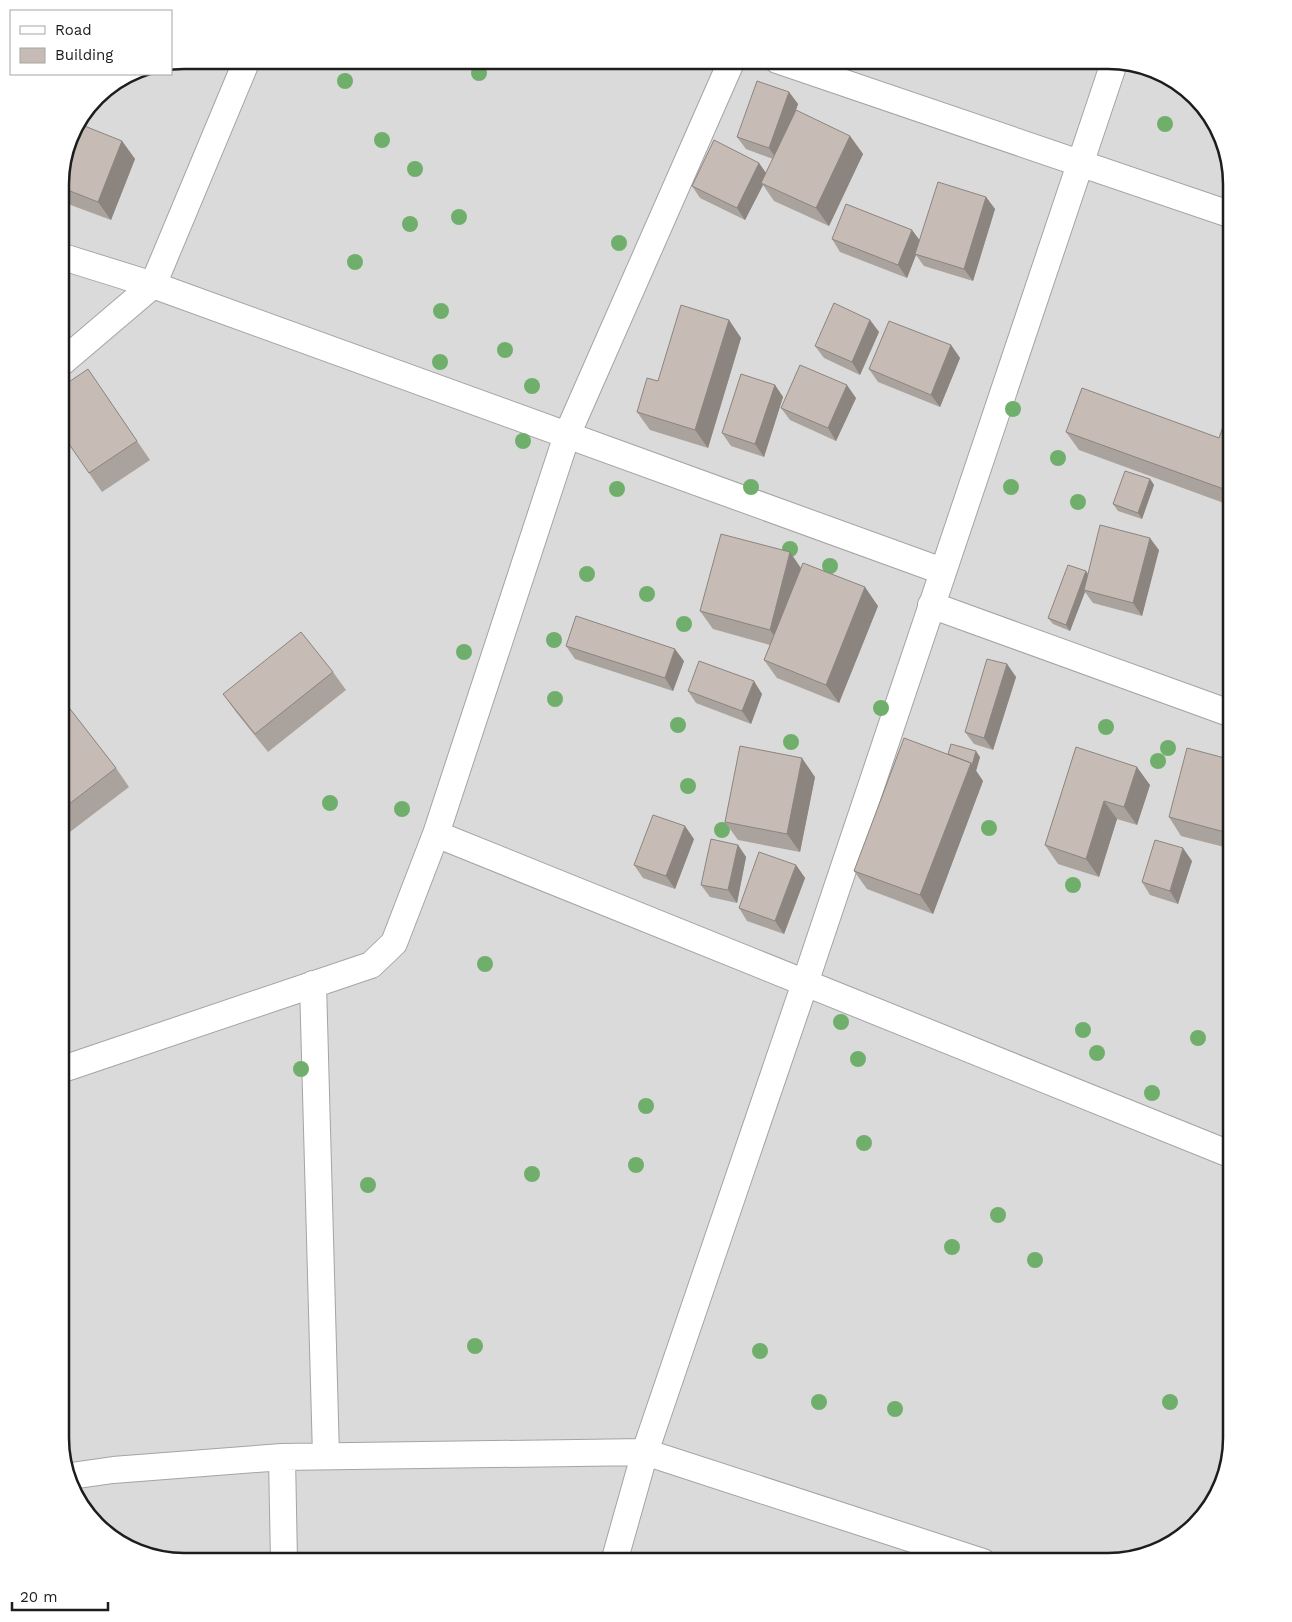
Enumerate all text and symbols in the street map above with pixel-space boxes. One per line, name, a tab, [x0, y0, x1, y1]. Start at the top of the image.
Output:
legend	[10, 10, 172, 75]
text: Road	[55, 21, 92, 39]
text: Building	[55, 46, 113, 64]
scale bar	[12, 1580, 109, 1612]
text: 20 m	[20, 1588, 58, 1606]

